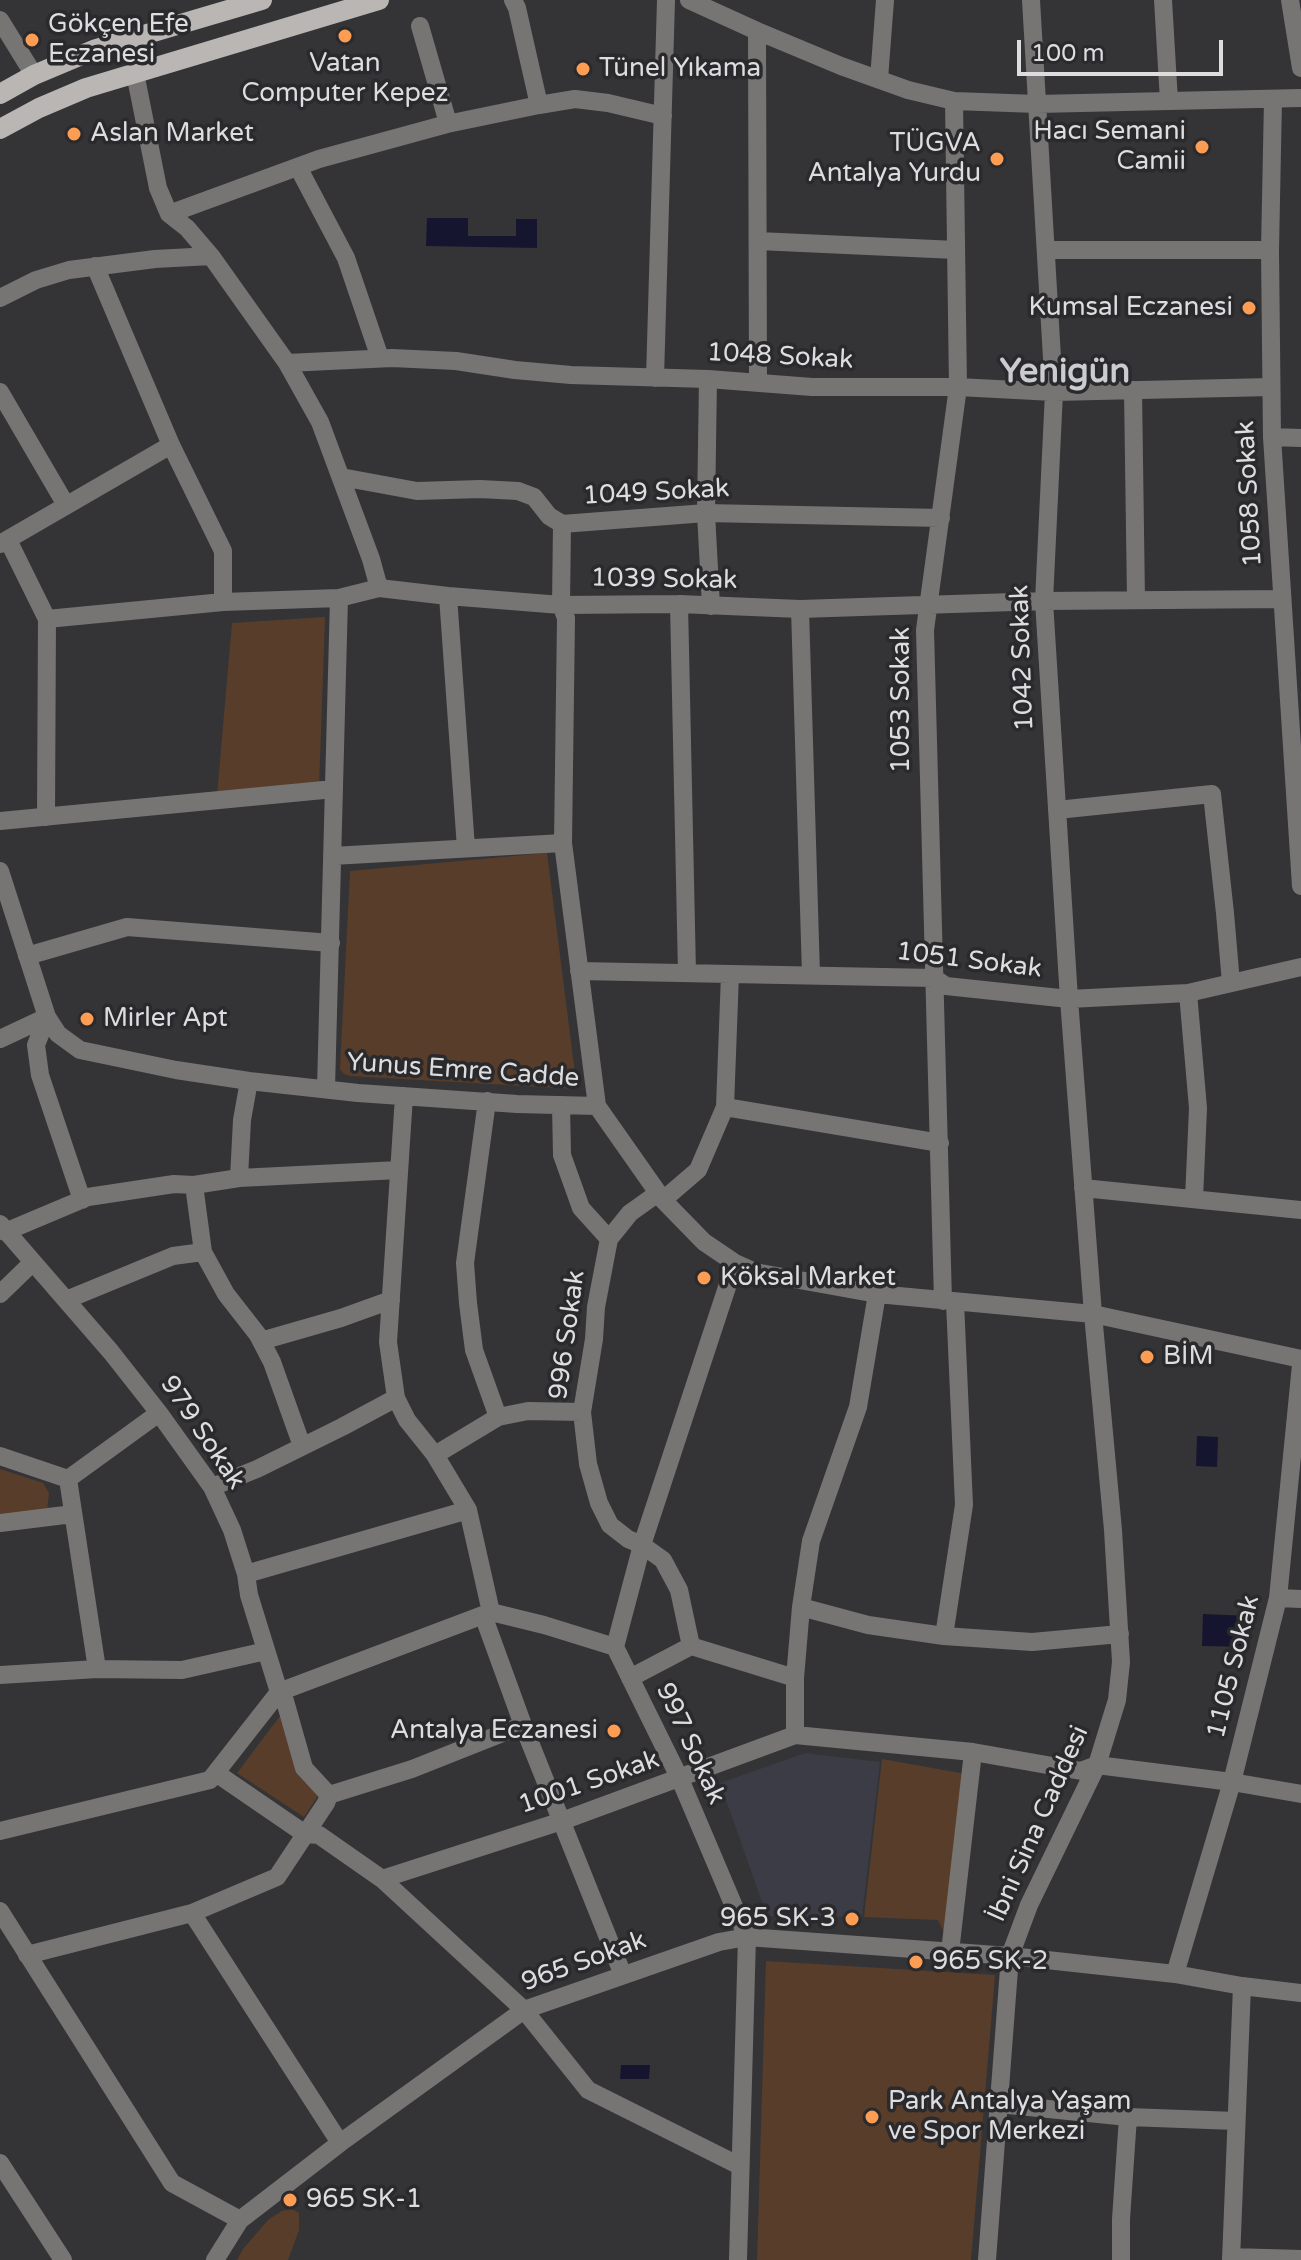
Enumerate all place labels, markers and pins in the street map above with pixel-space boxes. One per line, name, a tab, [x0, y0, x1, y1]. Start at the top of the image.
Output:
place label: Gökçen Efe Eczanesi	[48, 9, 189, 70]
marker: Vatan Computer Kepez	[336, 27, 354, 45]
marker: Gökçen Efe Eczanesi	[23, 31, 41, 49]
place label: Vatan Computer Kepez	[242, 48, 448, 110]
place label: Tünel Yıkama	[599, 53, 761, 85]
marker: Tünel Yıkama	[574, 60, 592, 78]
place label: Hacı Semani Camii	[1033, 116, 1186, 178]
place label: Aslan Market	[90, 118, 254, 150]
marker: Aslan Market	[65, 125, 83, 143]
place label: TÜGVA Antalya Yurdu	[808, 128, 981, 190]
marker: Hacı Semani Camii	[1193, 138, 1211, 156]
marker: TÜGVA Antalya Yurdu	[988, 150, 1006, 168]
place label: Kumsal Eczanesi	[1028, 292, 1233, 324]
marker: Kumsal Eczanesi	[1240, 299, 1258, 317]
place label: Mirler Apt	[103, 1003, 228, 1035]
marker: Mirler Apt	[78, 1010, 96, 1028]
place label: Köksal Market	[720, 1262, 896, 1294]
marker: Köksal Market	[695, 1269, 713, 1287]
place label: BİM	[1163, 1341, 1214, 1373]
marker: BİM	[1138, 1348, 1156, 1366]
place label: Antalya Eczanesi	[390, 1715, 598, 1747]
marker: Antalya Eczanesi	[605, 1722, 623, 1740]
place label: 965 SK-3	[720, 1903, 836, 1935]
marker: 965 SK-3	[843, 1910, 861, 1928]
place label: 965 SK-2	[932, 1946, 1048, 1978]
marker: 965 SK-2	[907, 1953, 925, 1971]
place label: Park Antalya Yaşam ve Spor Merkezi	[888, 2086, 1131, 2148]
marker: Park Antalya Yaşam ve Spor Merkezi	[863, 2108, 881, 2126]
place label: 965 SK-1	[306, 2184, 422, 2216]
marker: 965 SK-1	[281, 2191, 299, 2209]

